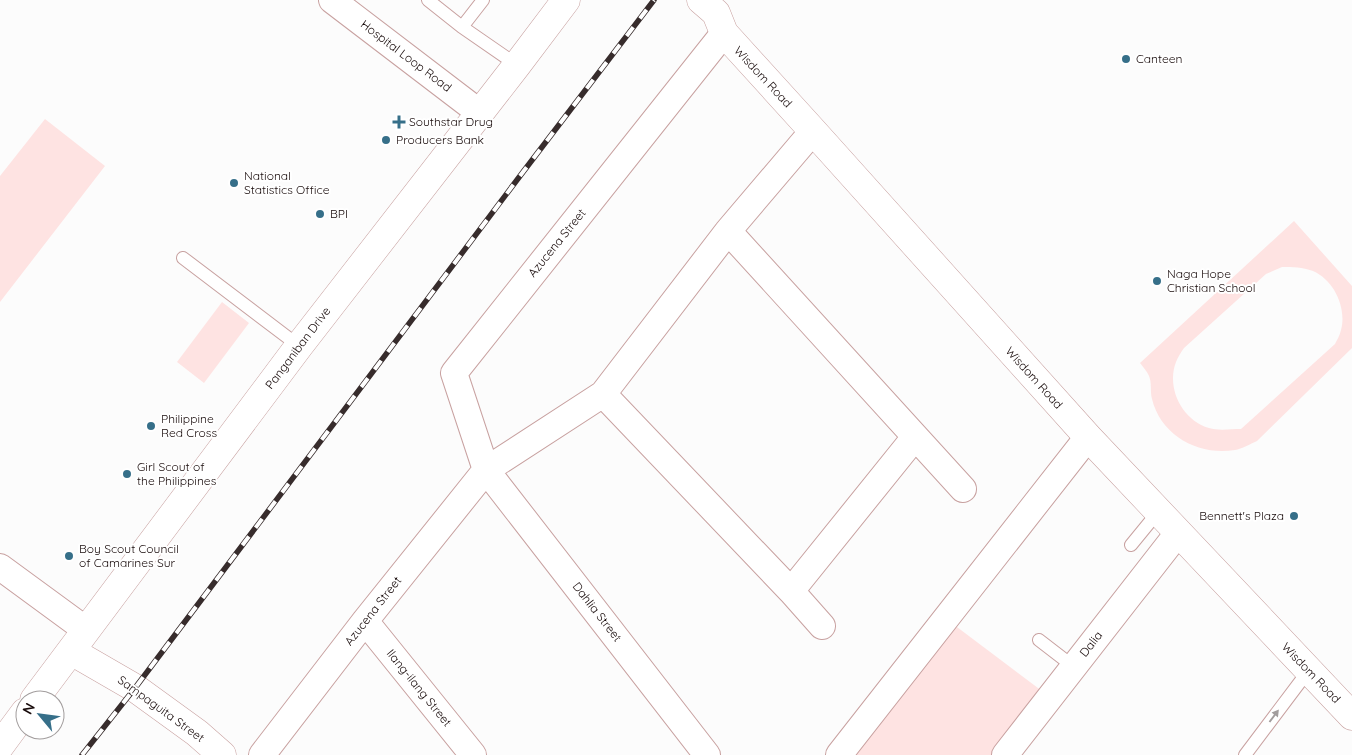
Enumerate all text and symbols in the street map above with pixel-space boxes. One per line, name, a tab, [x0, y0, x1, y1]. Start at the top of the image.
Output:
street label: Hospital Loop Road	[358, 17, 455, 95]
street label: Wisdom Road	[731, 43, 796, 110]
place label: Canteen	[1136, 51, 1183, 66]
marker: Canteen	[1120, 53, 1132, 65]
place label: Southstar Drug	[409, 114, 493, 129]
marker: Southstar Drug	[393, 116, 405, 128]
place label: Producers Bank	[396, 132, 484, 147]
marker: Producers Bank	[380, 134, 392, 146]
place label: National Statistics Office	[244, 168, 330, 197]
marker: National Statistics Office	[228, 177, 240, 189]
street label: Azucena Street	[524, 205, 589, 280]
place label: BPI	[330, 206, 348, 221]
marker: BPI	[314, 208, 326, 220]
place label: Naga Hope Christian School	[1167, 266, 1256, 295]
marker: Naga Hope Christian School	[1151, 275, 1163, 287]
street label: Panganiban Drive	[262, 303, 334, 392]
street label: Wisdom Road	[1003, 344, 1066, 412]
place label: Philippine Red Cross	[161, 411, 217, 440]
marker: Philippine Red Cross	[145, 420, 157, 432]
place label: Girl Scout of the Philippines	[137, 459, 217, 488]
marker: Girl Scout of the Philippines	[121, 468, 133, 480]
place label: Bennett's Plaza	[1199, 508, 1284, 523]
marker: Bennett's Plaza	[1288, 510, 1300, 522]
place label: Boy Scout Council of Camarines Sur	[79, 541, 179, 570]
marker: Boy Scout Council of Camarines Sur	[63, 550, 75, 562]
street label: Azucena Street	[341, 573, 404, 648]
street label: Dahlia Street	[570, 579, 625, 644]
street label: Dalia	[1076, 628, 1105, 660]
street label: Wisdom Road	[1279, 639, 1344, 706]
street label: Ilang-ilang Street	[384, 646, 455, 729]
street label: Sampaguita Street	[115, 672, 208, 745]
north arrow	[15, 690, 65, 740]
text: N	[18, 700, 39, 718]
one-way arrow	[1269, 710, 1280, 723]

